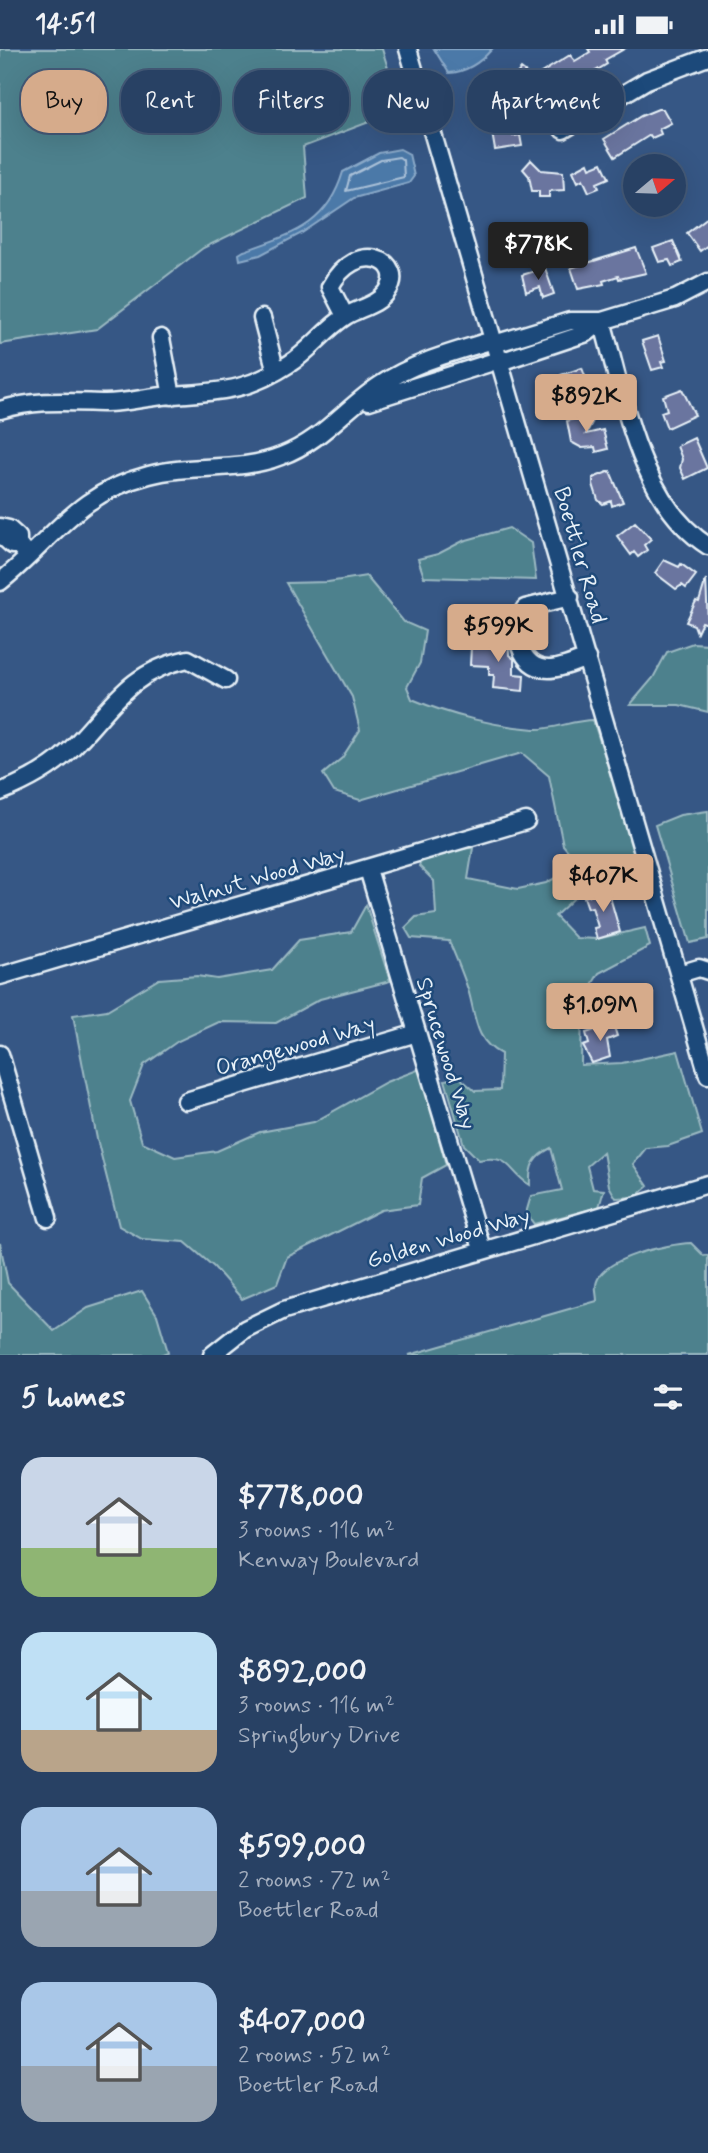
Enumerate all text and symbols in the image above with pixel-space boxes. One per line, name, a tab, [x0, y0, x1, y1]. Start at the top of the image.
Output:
text: 14:51	[35, 8, 96, 42]
chip: Buy	[21, 70, 107, 133]
chip: Rent	[121, 70, 220, 133]
chip: Filters	[234, 70, 349, 133]
chip: New	[363, 70, 453, 133]
chip: Apartment	[467, 70, 624, 133]
north arrow	[623, 154, 686, 217]
map controls	[623, 154, 686, 217]
pin: $778K	[489, 223, 587, 282]
text: $778K	[504, 230, 572, 260]
pin: $892K	[537, 375, 635, 434]
text: $892K	[551, 382, 621, 412]
street label: Boettler Road	[545, 484, 613, 627]
pin: $599K	[449, 605, 547, 664]
text: $599K	[463, 612, 533, 642]
street label: Walnut Wood Way	[166, 840, 349, 918]
pin: $407K	[554, 855, 652, 914]
text: $407K	[568, 862, 638, 892]
street label: Sprucewood Way	[408, 974, 482, 1133]
pin: $1.09M	[543, 983, 657, 1043]
text: $1.09M	[562, 991, 638, 1021]
street label: Orangewood Way	[212, 1010, 380, 1086]
street label: Golden Wood Way	[363, 1201, 534, 1277]
text: 5 homes	[21, 1378, 126, 1417]
icon: filters	[649, 1378, 687, 1416]
text: $778,000	[238, 1477, 364, 1516]
icon: home	[77, 1485, 161, 1569]
text: 3 rooms · 116 m²	[238, 1516, 395, 1546]
text: Kenway Boulevard	[238, 1546, 419, 1576]
text: $892,000	[238, 1652, 367, 1691]
icon: home	[77, 1660, 161, 1744]
text: 3 rooms · 116 m²	[238, 1691, 395, 1721]
text: Springbury Drive	[238, 1721, 400, 1751]
text: $599,000	[238, 1827, 366, 1866]
icon: home	[77, 1835, 161, 1919]
text: 2 rooms · 72 m²	[238, 1866, 391, 1896]
text: Boettler Road	[238, 1896, 379, 1926]
text: $407,000	[238, 2002, 365, 2041]
icon: home	[77, 2010, 161, 2094]
text: 2 rooms · 52 m²	[238, 2041, 391, 2071]
text: Boettler Road	[238, 2071, 379, 2101]

